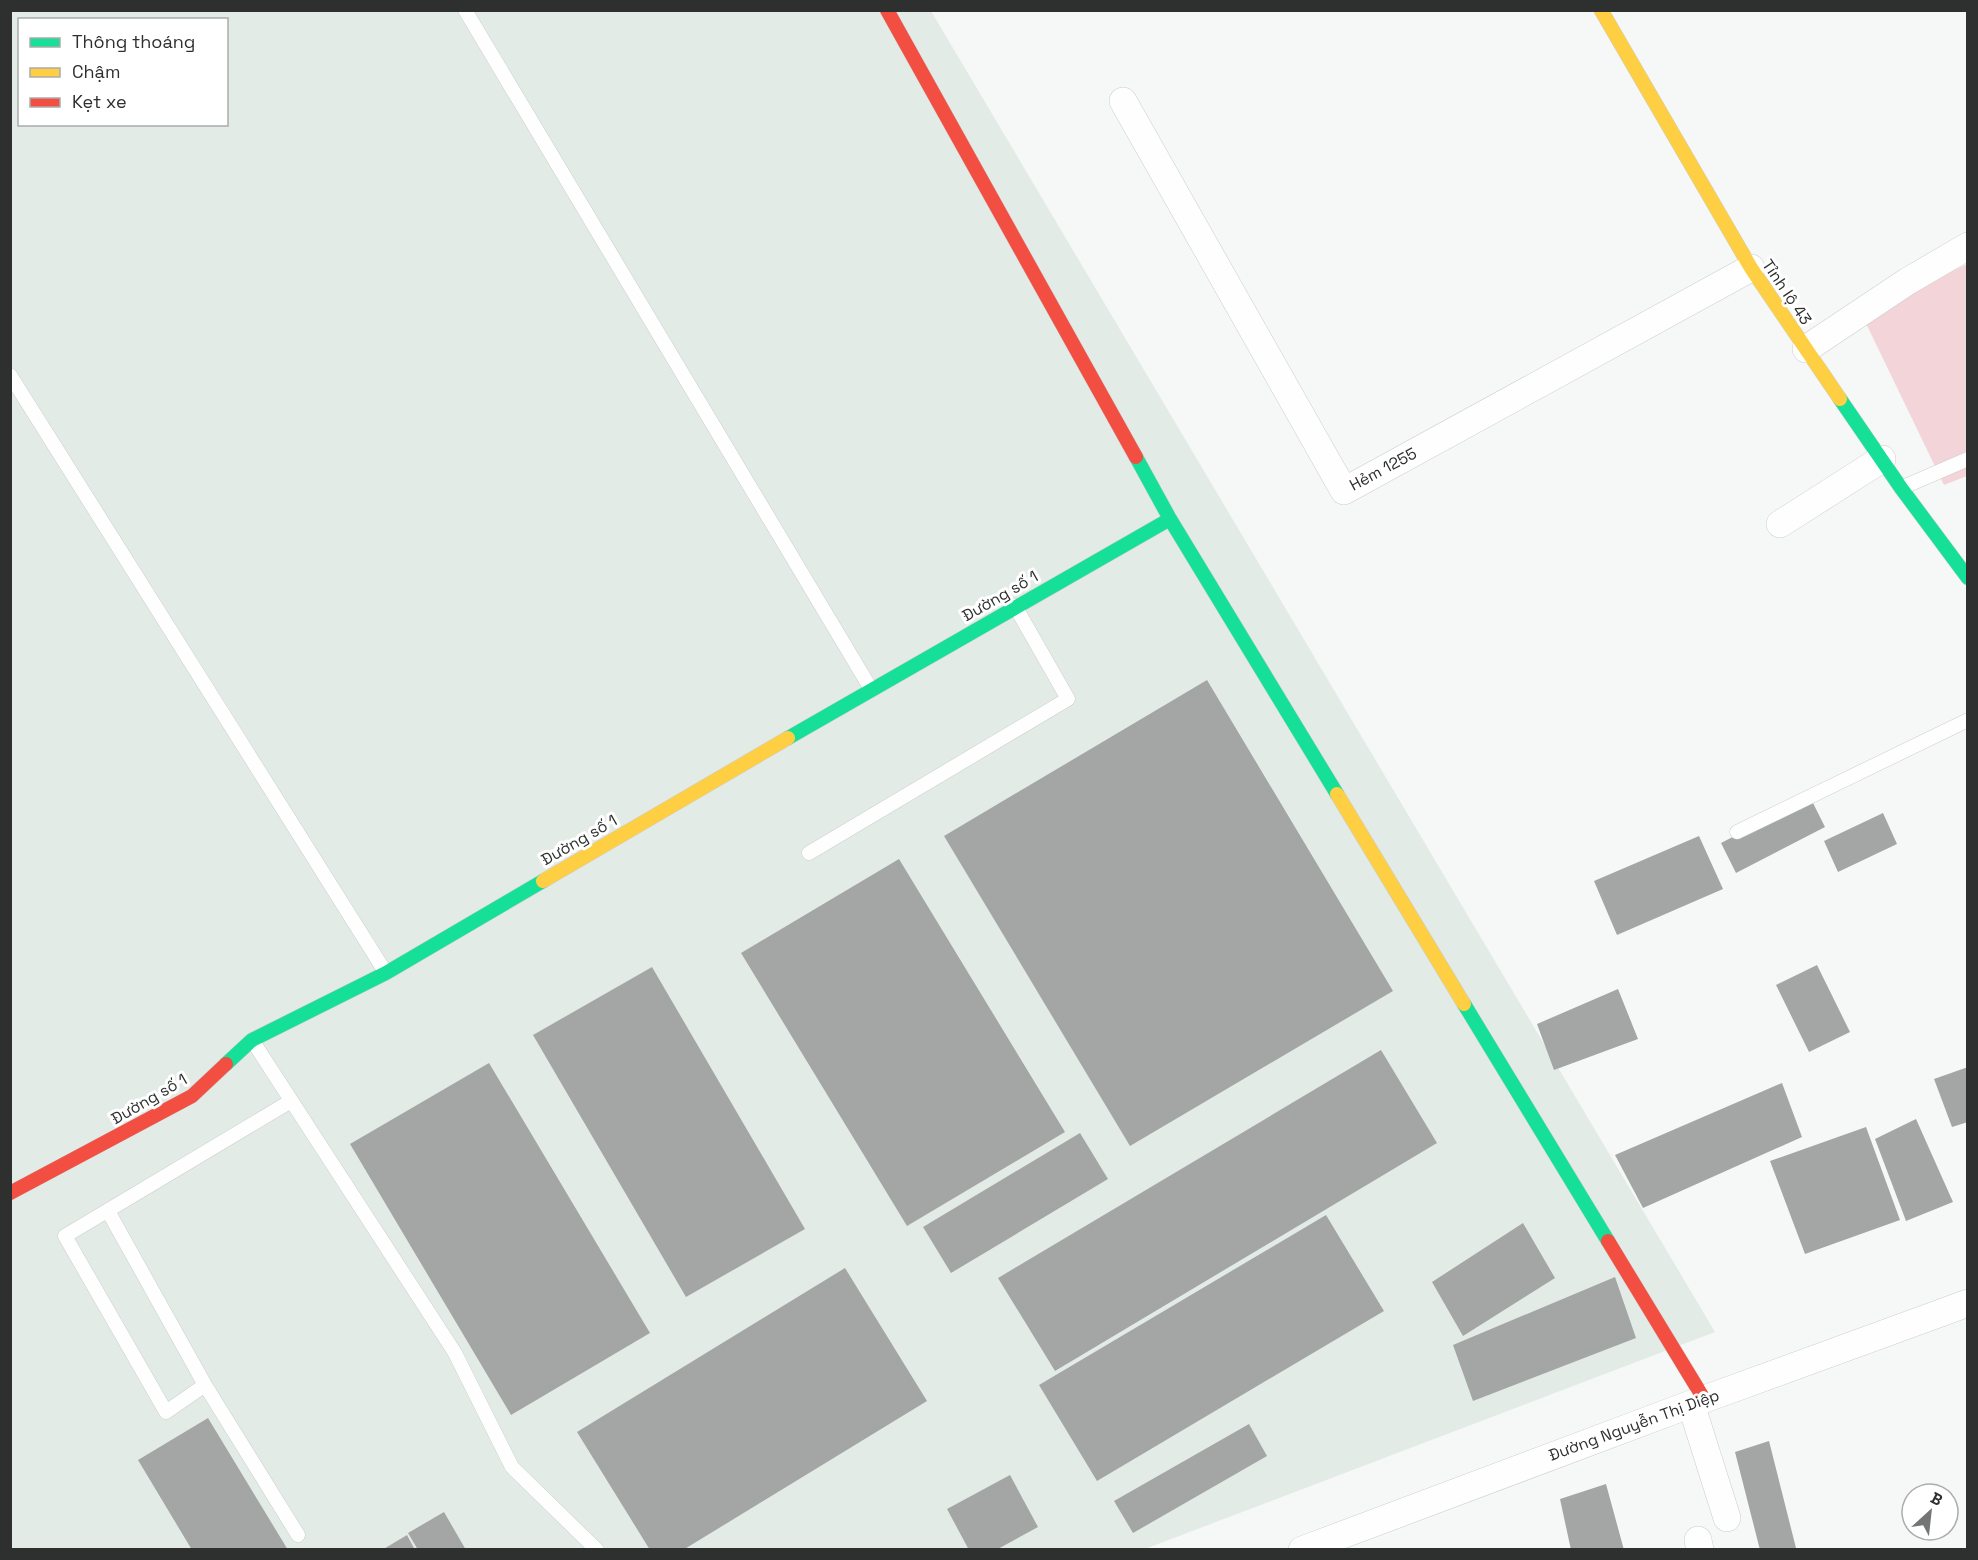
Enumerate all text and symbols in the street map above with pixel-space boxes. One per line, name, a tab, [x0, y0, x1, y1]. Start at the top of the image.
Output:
legend	[18, 18, 228, 126]
text: Thông thoáng	[72, 30, 195, 53]
text: Chậm	[72, 60, 120, 83]
text: Kẹt xe	[72, 90, 127, 113]
street label: Tỉnh lộ 43	[1757, 255, 1817, 329]
street label: Hẻm 1255	[1346, 443, 1420, 495]
street label: Đường số 1	[958, 566, 1042, 626]
street label: Đường số 1	[537, 810, 621, 870]
street label: Đường số 1	[107, 1069, 191, 1129]
street label: Đường Nguyễn Thị Diệp	[1546, 1384, 1722, 1466]
north arrow	[1900, 1482, 1960, 1542]
text: B	[1927, 1487, 1946, 1511]

